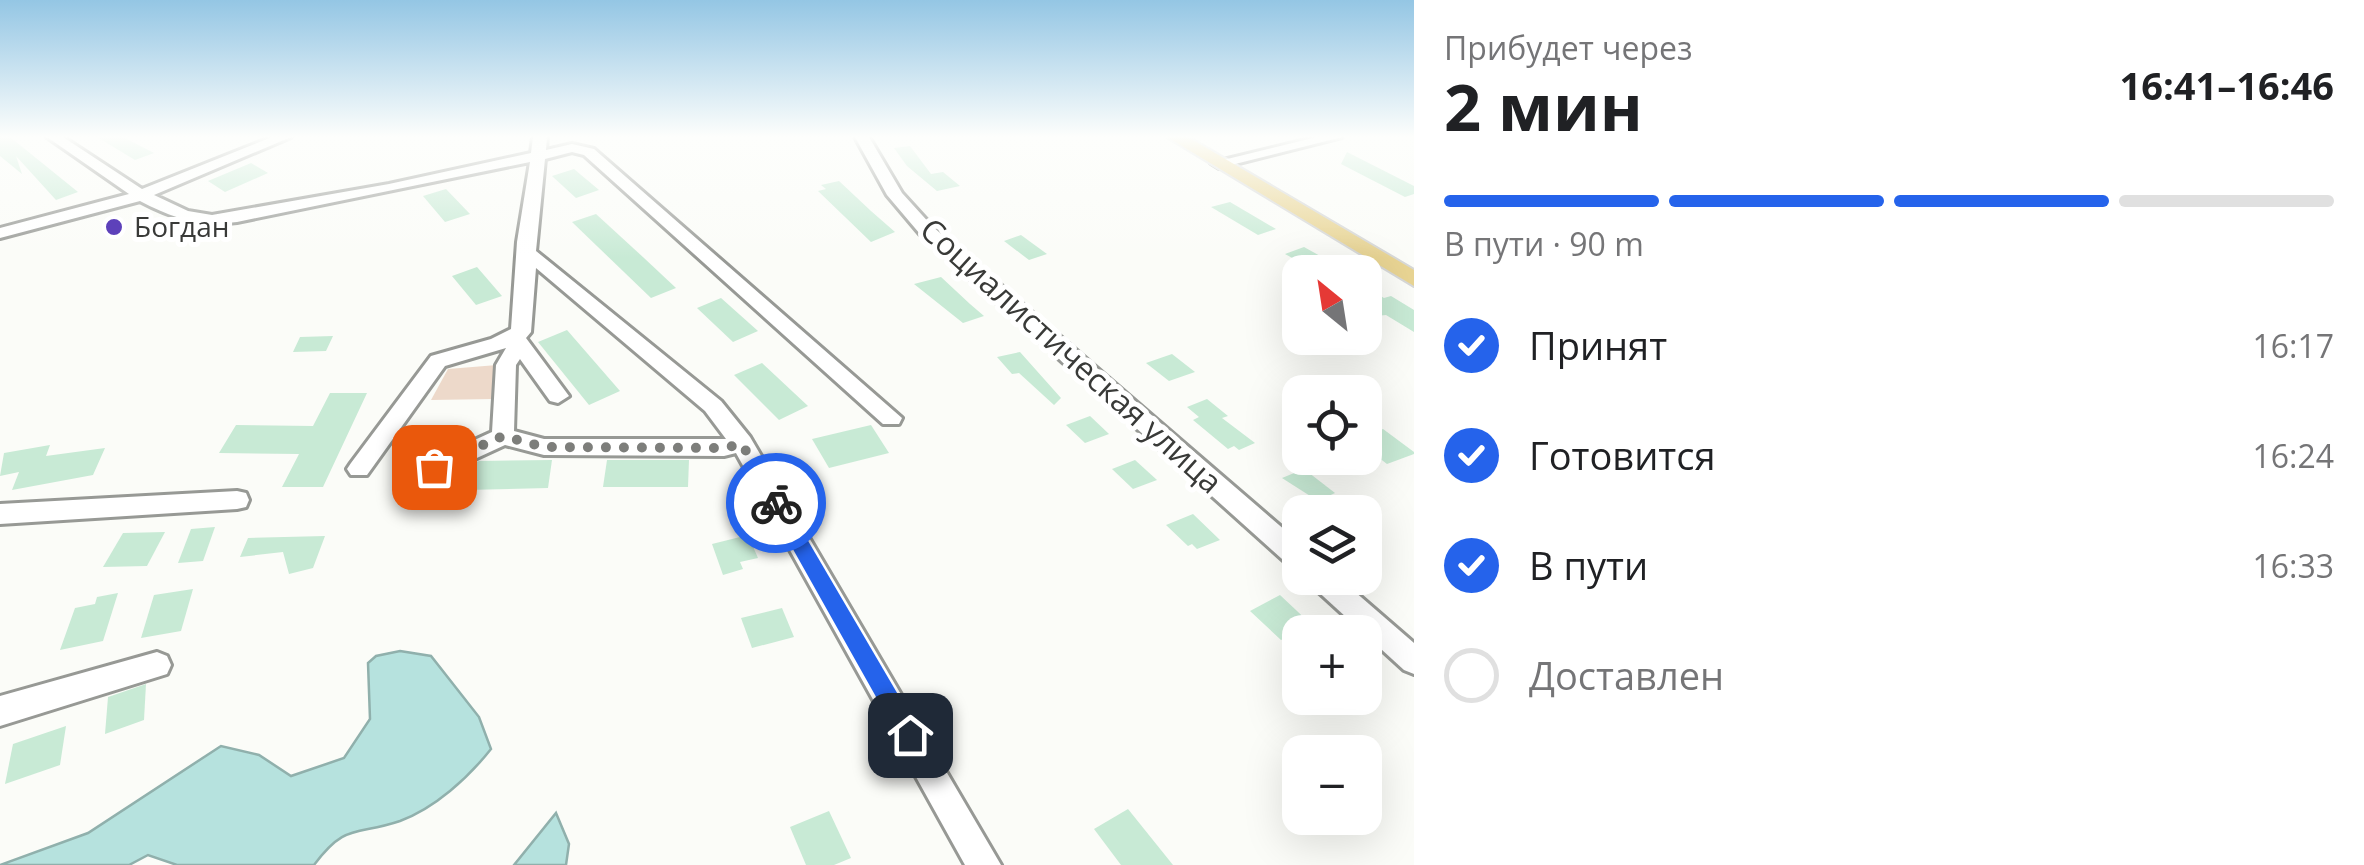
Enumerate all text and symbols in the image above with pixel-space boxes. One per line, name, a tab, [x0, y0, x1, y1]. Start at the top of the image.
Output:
text: Прибудет через	[1444, 26, 1692, 69]
text: 16:41–16:46	[2120, 59, 2334, 111]
text: 2 мин	[1444, 62, 1643, 150]
place label: Богдан	[134, 207, 229, 245]
street label: Социалистическая улица	[912, 208, 1232, 502]
marker: Богдан	[103, 216, 125, 238]
text: В пути · 90 m	[1444, 222, 1644, 265]
north arrow	[1282, 255, 1382, 355]
map controls	[1282, 255, 1382, 835]
icon: check	[1444, 318, 1499, 373]
text: Принят	[1529, 319, 1667, 371]
text: 16:17	[2252, 324, 2334, 367]
button: locate	[1282, 375, 1382, 475]
pin	[392, 425, 477, 510]
icon: check	[1444, 428, 1499, 483]
text: Готовится	[1529, 429, 1715, 481]
text: 16:24	[2252, 434, 2334, 477]
icon: bag	[407, 440, 462, 495]
courier	[726, 453, 826, 553]
icon: bike	[749, 476, 804, 531]
button: layers	[1282, 495, 1382, 595]
icon: check	[1444, 538, 1499, 593]
text: В пути	[1529, 539, 1648, 591]
text: 16:33	[2252, 544, 2334, 587]
button: +	[1282, 615, 1382, 715]
text: Доставлен	[1529, 649, 1724, 701]
pin	[868, 693, 953, 778]
icon: home	[883, 708, 938, 763]
button: −	[1282, 735, 1382, 835]

